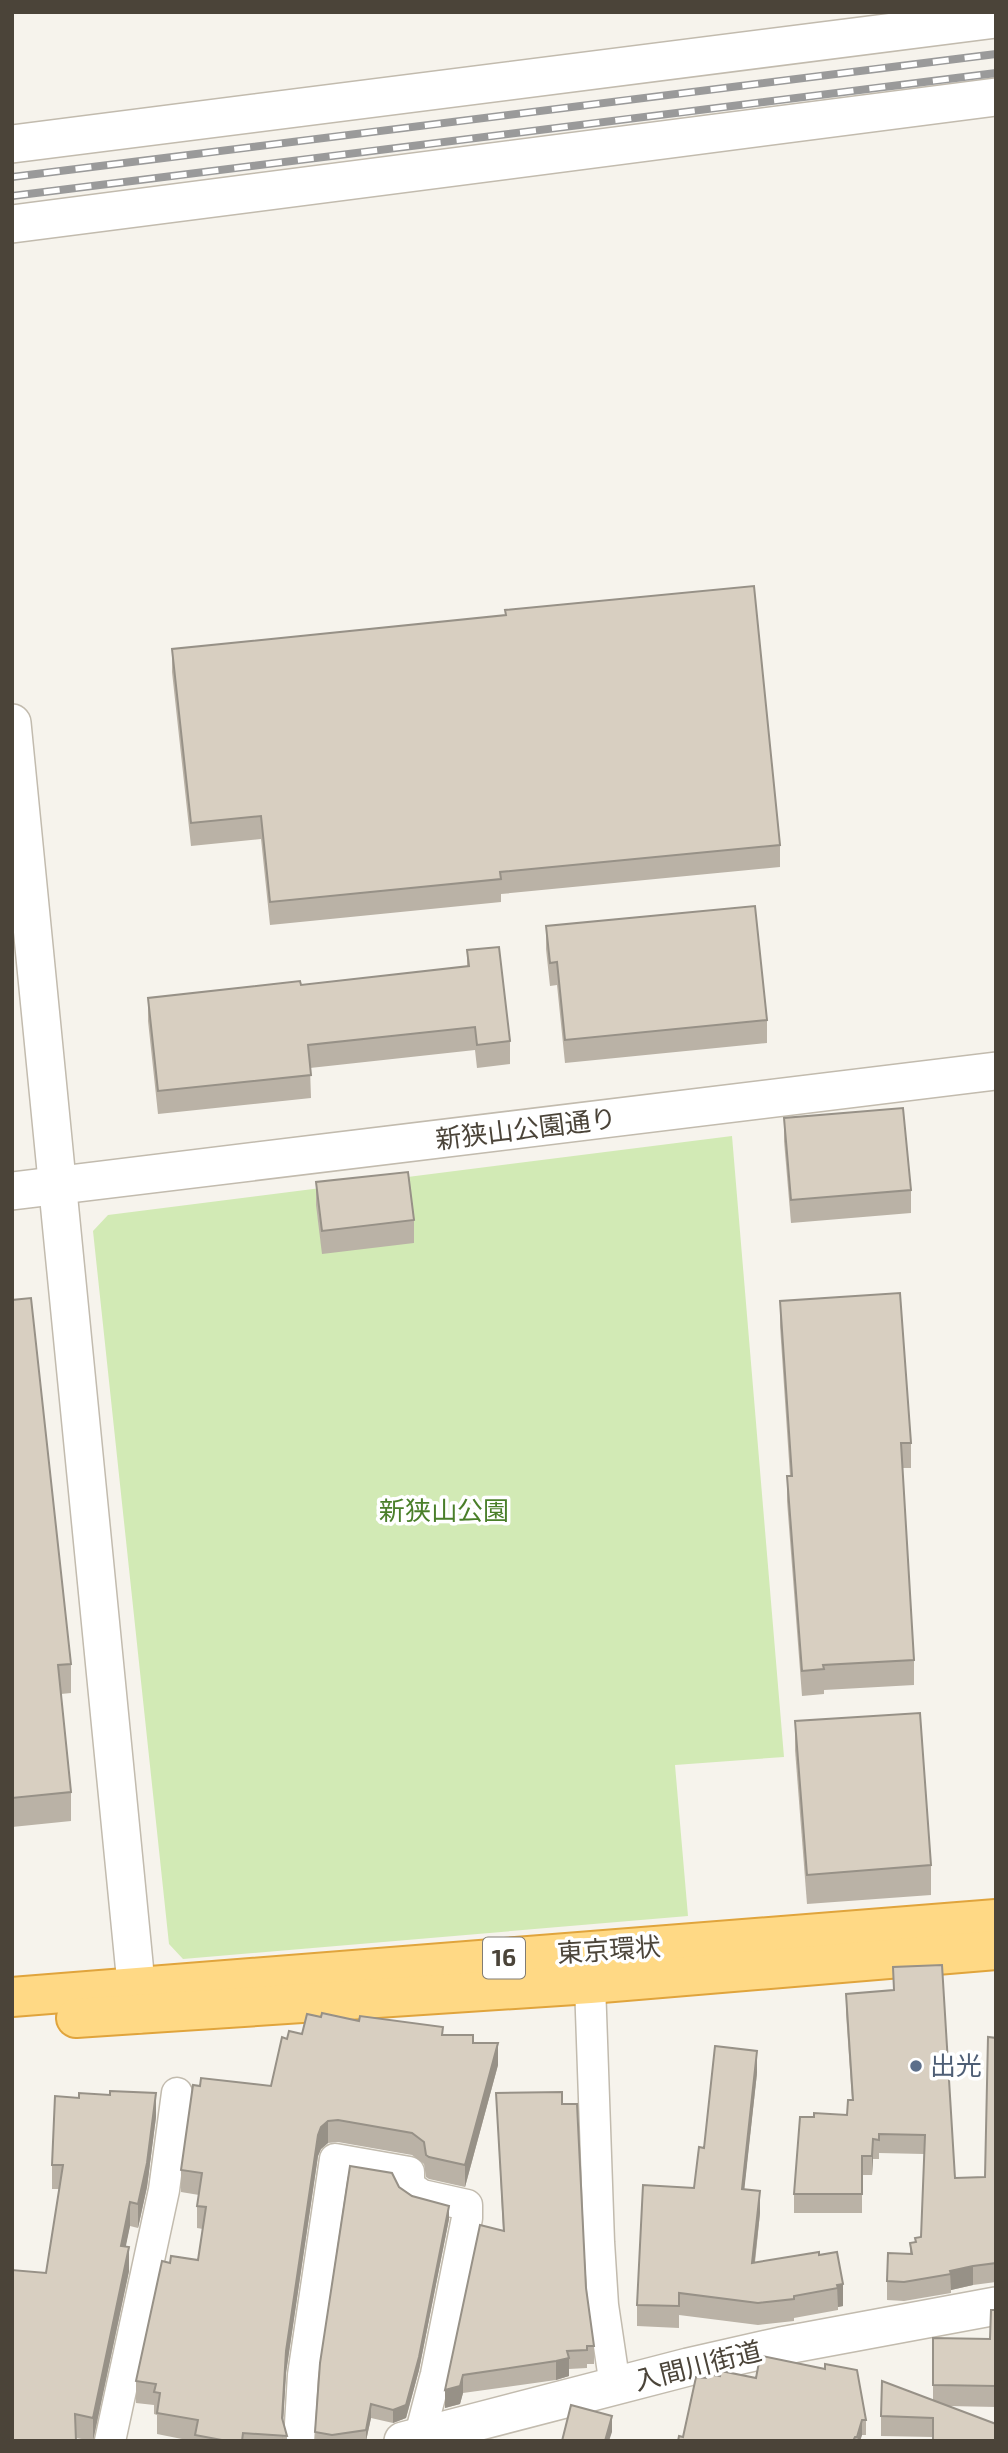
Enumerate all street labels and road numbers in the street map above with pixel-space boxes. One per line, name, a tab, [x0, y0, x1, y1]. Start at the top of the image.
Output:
street label: 新狭山公園通り	[434, 1101, 618, 1154]
street label: 東京環状	[556, 1929, 662, 1968]
road number: 16	[483, 1938, 525, 1979]
street label: 入間川街道	[631, 2334, 764, 2395]

